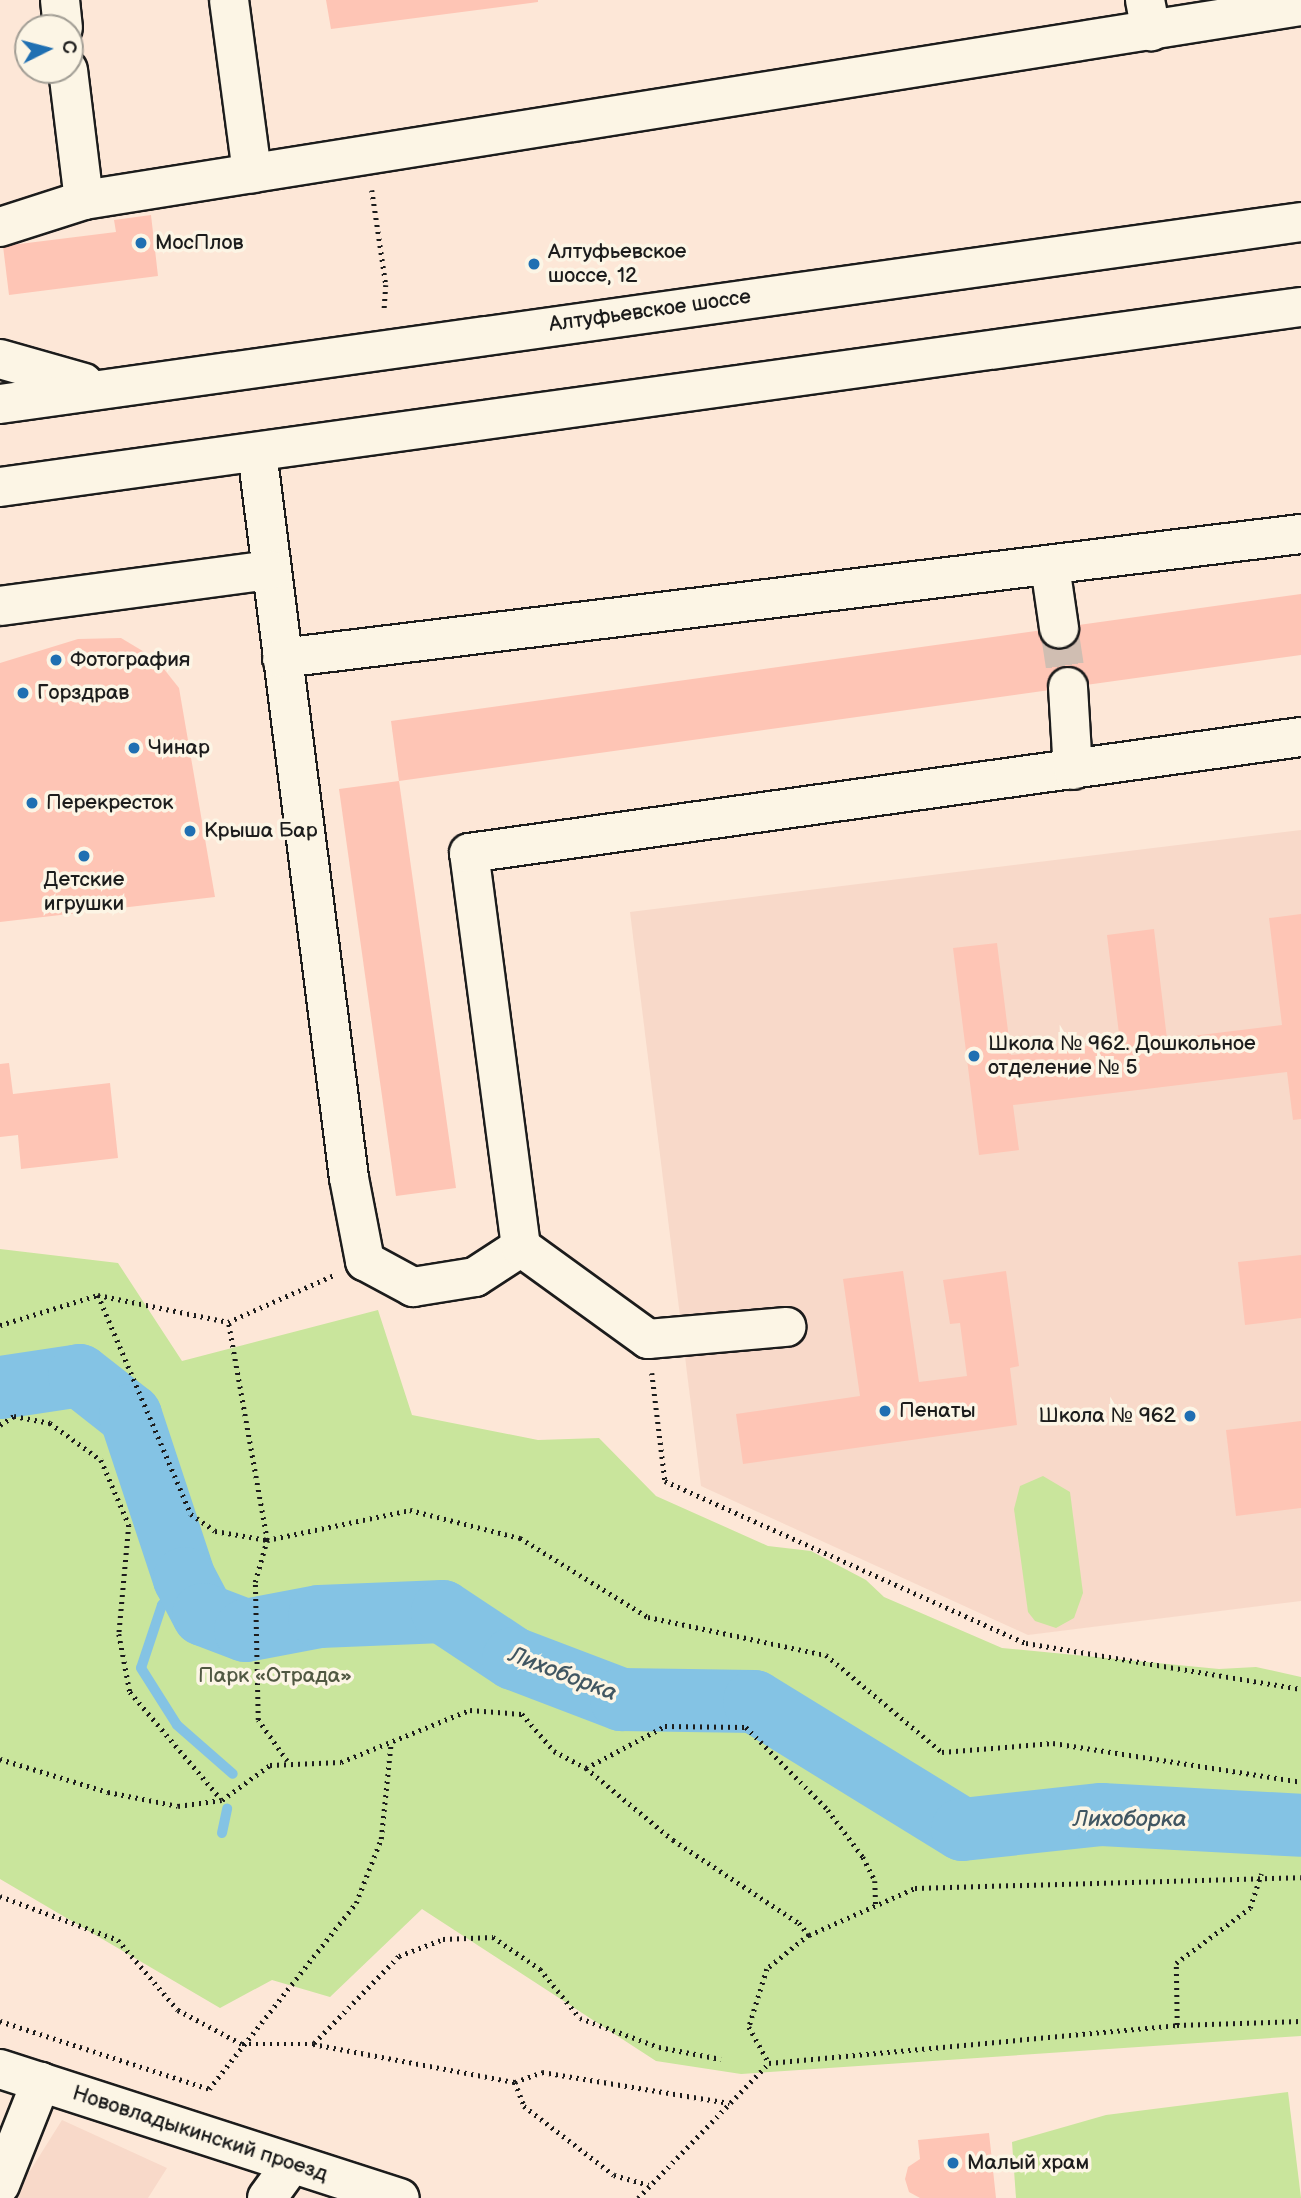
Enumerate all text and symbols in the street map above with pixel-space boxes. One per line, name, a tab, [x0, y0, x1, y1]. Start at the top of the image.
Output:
north arrow	[14, 14, 84, 84]
text: С	[56, 39, 81, 55]
place label: МосПлов	[155, 230, 243, 256]
marker: МосПлов	[133, 235, 149, 251]
place label: Алтуфьевское шоссе, 12	[548, 239, 687, 289]
marker: Алтуфьевское шоссе, 12	[526, 256, 542, 272]
street label: Алтуфьевское шоссе	[547, 284, 753, 338]
place label: Фотография	[70, 647, 191, 673]
marker: Фотография	[48, 652, 64, 668]
place label: Горздрав	[37, 680, 129, 706]
marker: Горздрав	[15, 685, 31, 701]
place label: Чинар	[148, 735, 210, 761]
marker: Чинар	[126, 740, 142, 756]
place label: Перекресток	[46, 790, 173, 816]
marker: Перекресток	[24, 795, 40, 811]
place label: Крыша Бар	[204, 818, 318, 844]
marker: Крыша Бар	[182, 823, 198, 839]
marker: Детские игрушки	[76, 848, 92, 864]
place label: Детские игрушки	[44, 867, 124, 917]
place label: Школа № 962. Дошкольное отделение № 5	[988, 1031, 1256, 1081]
marker: Школа № 962. Дошкольное отделение № 5	[966, 1048, 982, 1064]
place label: Пенаты	[899, 1398, 976, 1424]
marker: Пенаты	[877, 1403, 893, 1419]
place label: Школа № 962	[1039, 1403, 1176, 1429]
marker: Школа № 962	[1182, 1408, 1198, 1424]
water label: Лихоборка	[505, 1641, 621, 1707]
park label: Парк «Отрада»	[198, 1663, 352, 1689]
water label: Лихоборка	[1073, 1805, 1187, 1833]
street label: Нововладыкинский проезд	[69, 2081, 331, 2187]
place label: Малый храм	[967, 2150, 1089, 2176]
marker: Малый храм	[945, 2155, 961, 2171]

